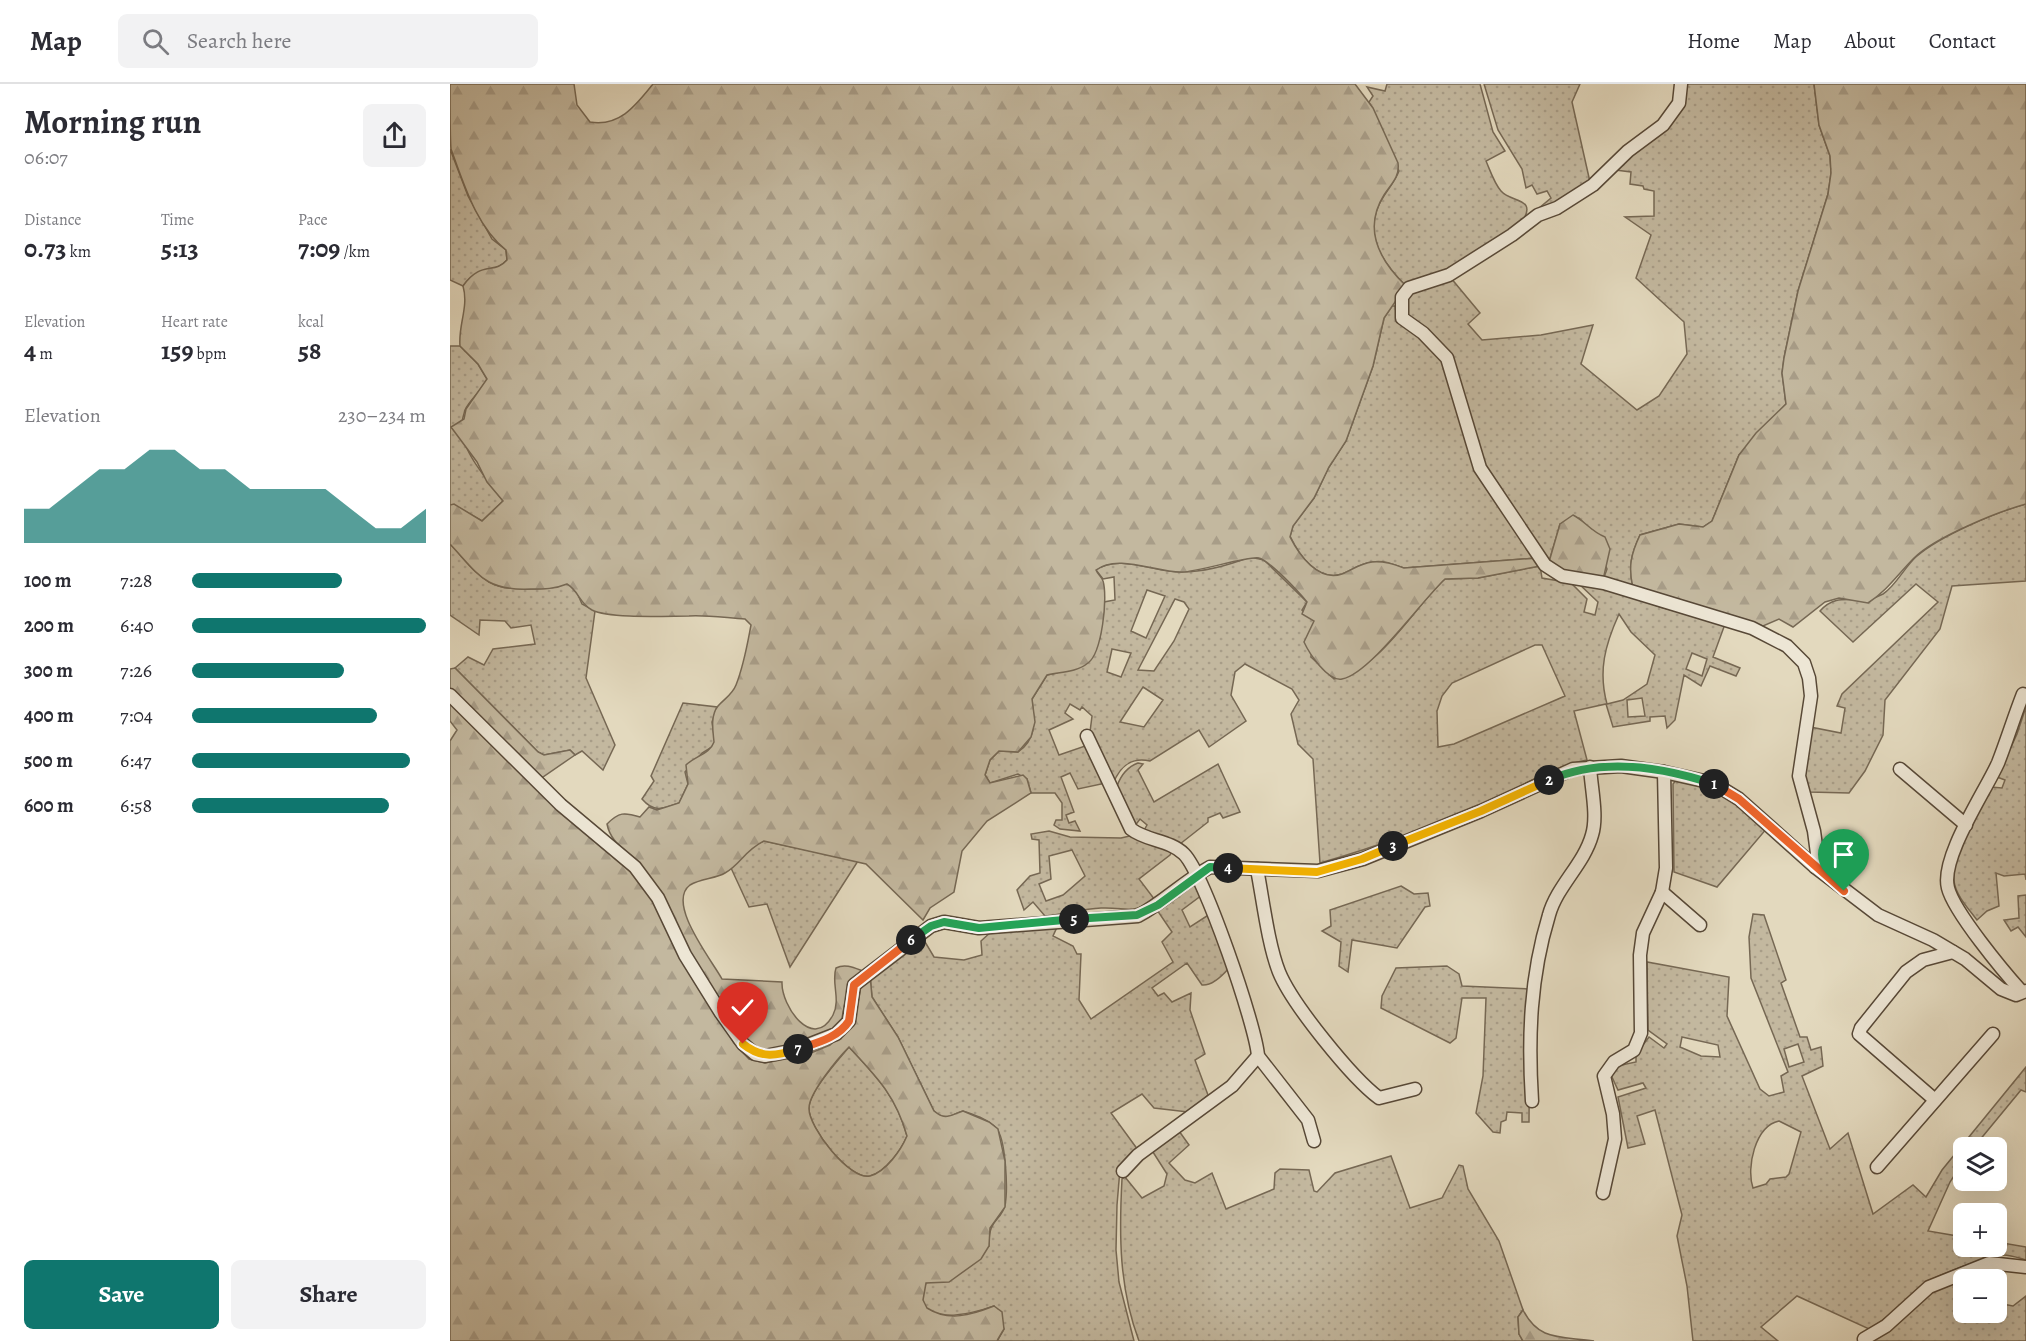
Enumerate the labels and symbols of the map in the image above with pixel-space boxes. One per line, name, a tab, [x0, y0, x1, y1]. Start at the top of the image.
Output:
pin: 2	[1534, 765, 1564, 795]
pin: 1	[1699, 769, 1729, 799]
pin	[1818, 829, 1869, 891]
pin: 3	[1378, 831, 1408, 861]
pin: 4	[1213, 853, 1243, 883]
pin: 5	[1059, 904, 1089, 934]
pin: 6	[896, 925, 926, 955]
pin	[717, 982, 768, 1044]
pin: 7	[783, 1034, 813, 1064]

